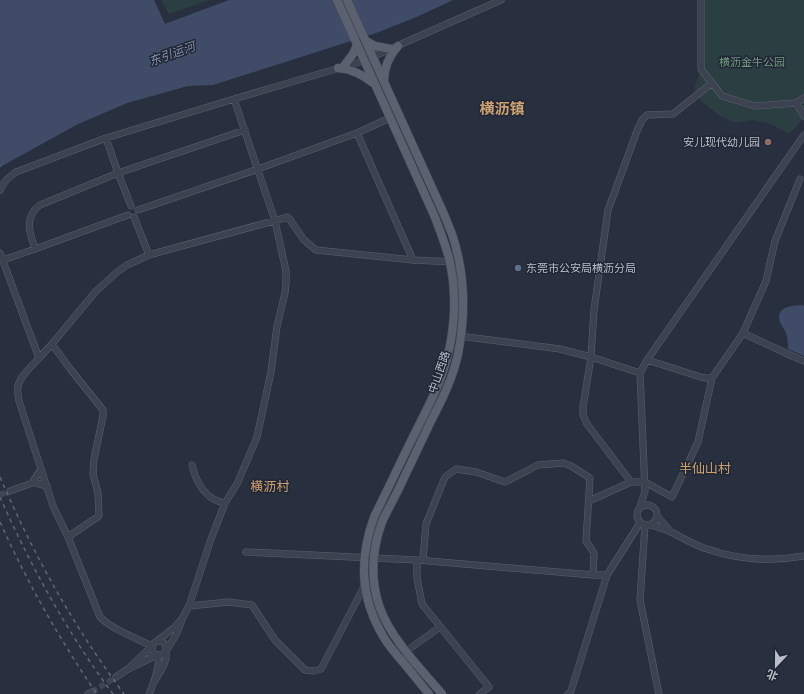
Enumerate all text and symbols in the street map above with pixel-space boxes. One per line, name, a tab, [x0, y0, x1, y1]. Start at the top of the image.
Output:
water label: 东引运河	[147, 39, 198, 68]
park label: 横沥金牛公园	[719, 56, 785, 68]
district label: 横沥镇	[479, 100, 525, 117]
place label: 安儿现代幼儿园	[683, 136, 760, 148]
marker: 安儿现代幼儿园	[763, 137, 773, 147]
place label: 东莞市公安局横沥分局	[526, 262, 636, 274]
marker: 东莞市公安局横沥分局	[513, 263, 523, 273]
street label: 中山西路	[426, 349, 452, 395]
district label: 半仙山村	[679, 461, 731, 475]
district label: 横沥村	[250, 479, 290, 493]
north arrow	[756, 646, 796, 686]
text: 北	[765, 668, 780, 683]

